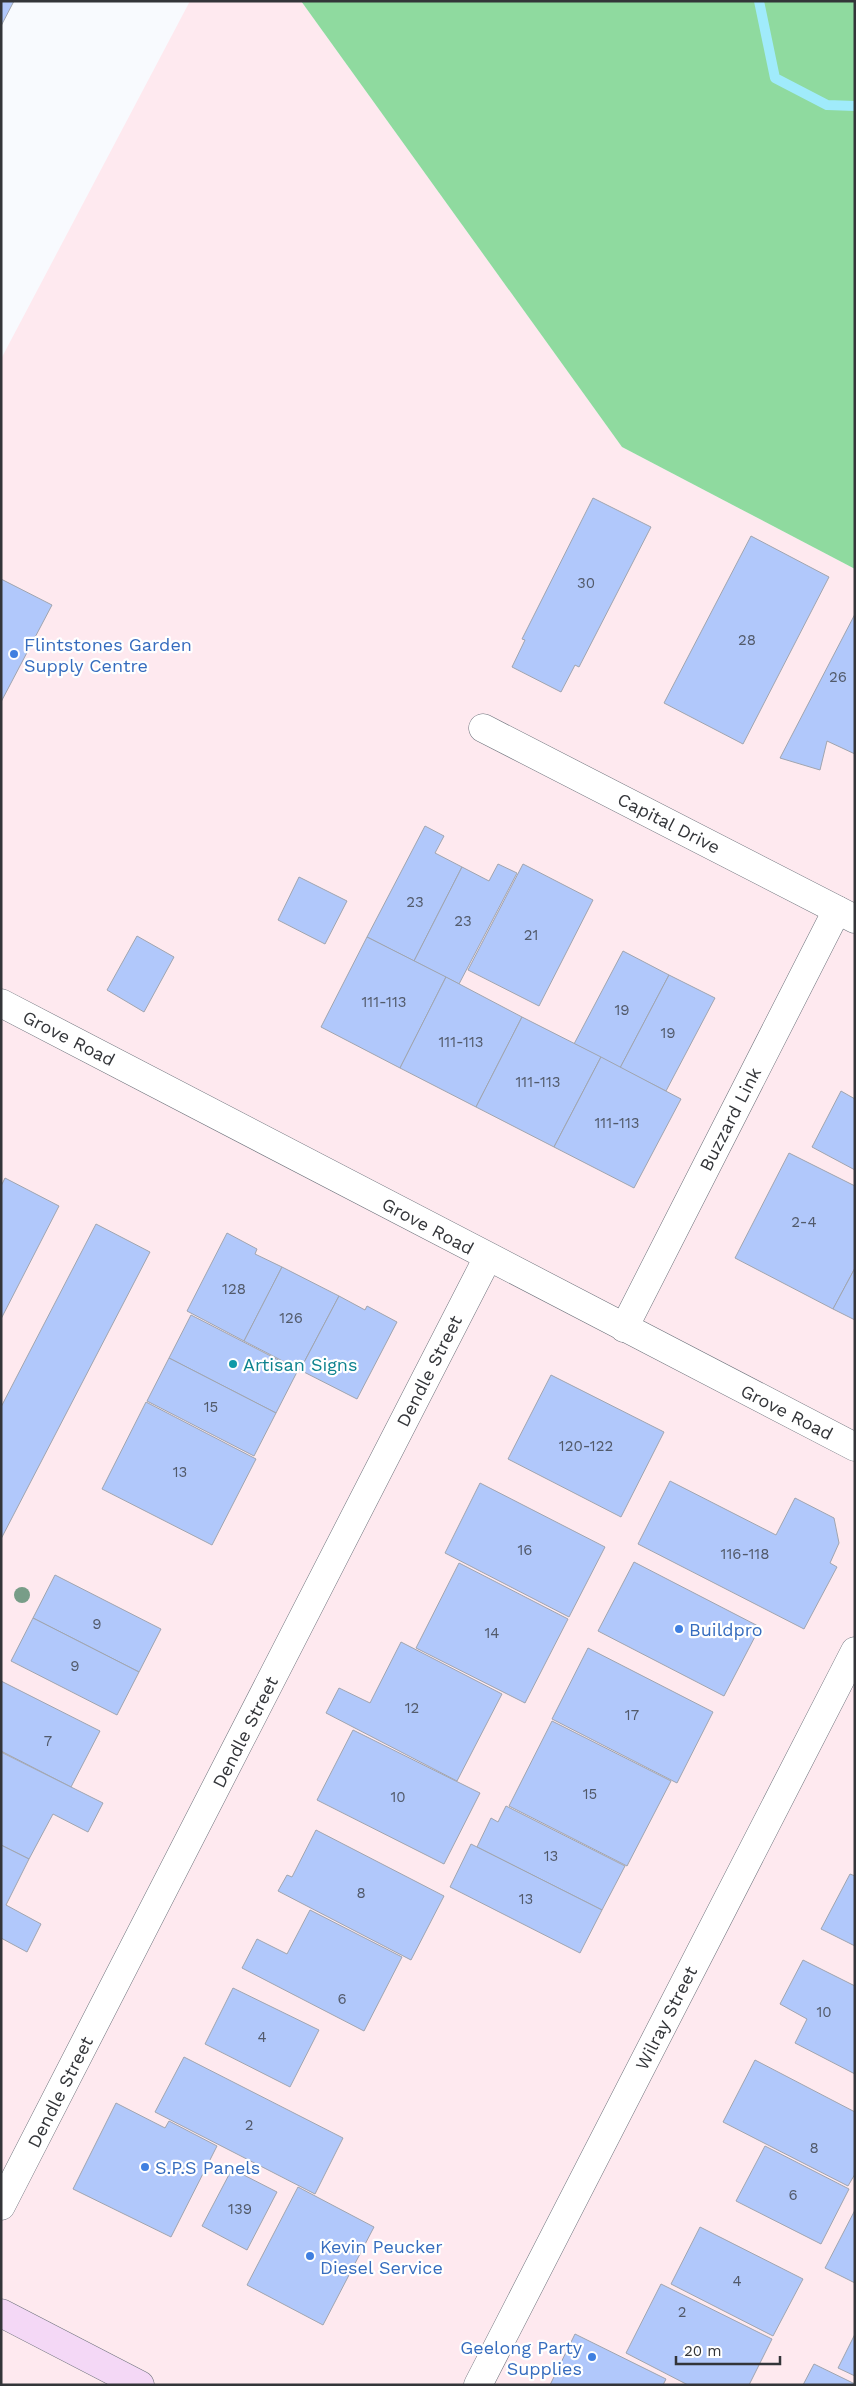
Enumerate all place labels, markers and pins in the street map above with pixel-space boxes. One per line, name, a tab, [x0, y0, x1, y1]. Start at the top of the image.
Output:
place label: Flintstones Garden Supply Centre	[24, 634, 192, 676]
marker: Flintstones Garden Supply Centre	[8, 648, 20, 660]
place label: Artisan Signs	[243, 1354, 357, 1375]
marker: Artisan Signs	[227, 1358, 239, 1370]
place label: Buildpro	[689, 1619, 763, 1640]
marker: Buildpro	[673, 1623, 685, 1635]
place label: S.P.S Panels	[155, 2157, 260, 2178]
marker: S.P.S Panels	[139, 2161, 151, 2173]
place label: Kevin Peucker Diesel Service	[320, 2236, 443, 2278]
marker: Kevin Peucker Diesel Service	[304, 2250, 316, 2262]
place label: Geelong Party Supplies	[460, 2337, 583, 2379]
marker: Geelong Party Supplies	[586, 2351, 598, 2363]

